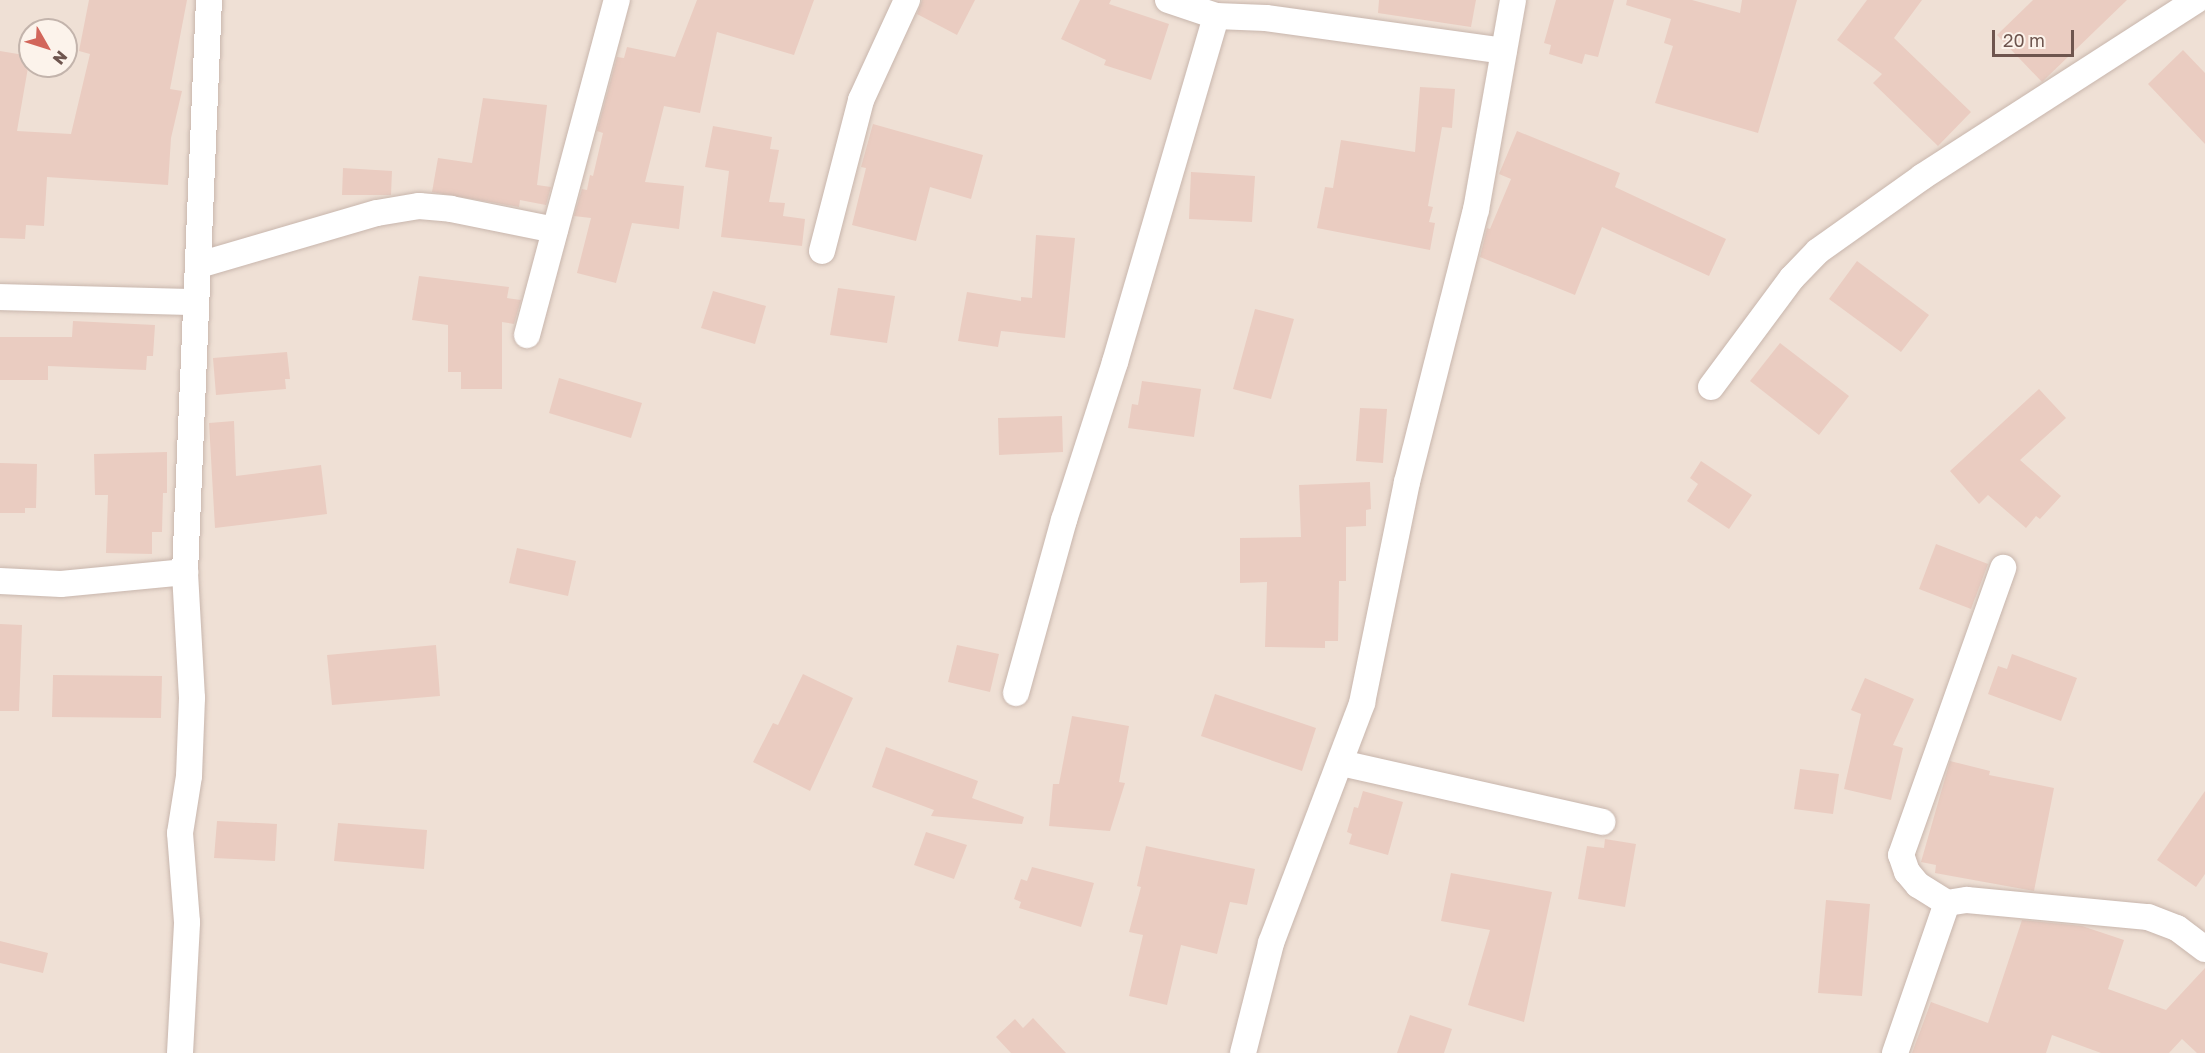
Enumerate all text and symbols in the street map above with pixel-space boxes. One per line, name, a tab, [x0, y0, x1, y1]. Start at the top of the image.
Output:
north arrow	[18, 18, 78, 78]
scale bar	[1995, 18, 2078, 56]
text: 20 m	[2003, 29, 2045, 51]
text: N	[49, 47, 72, 69]

